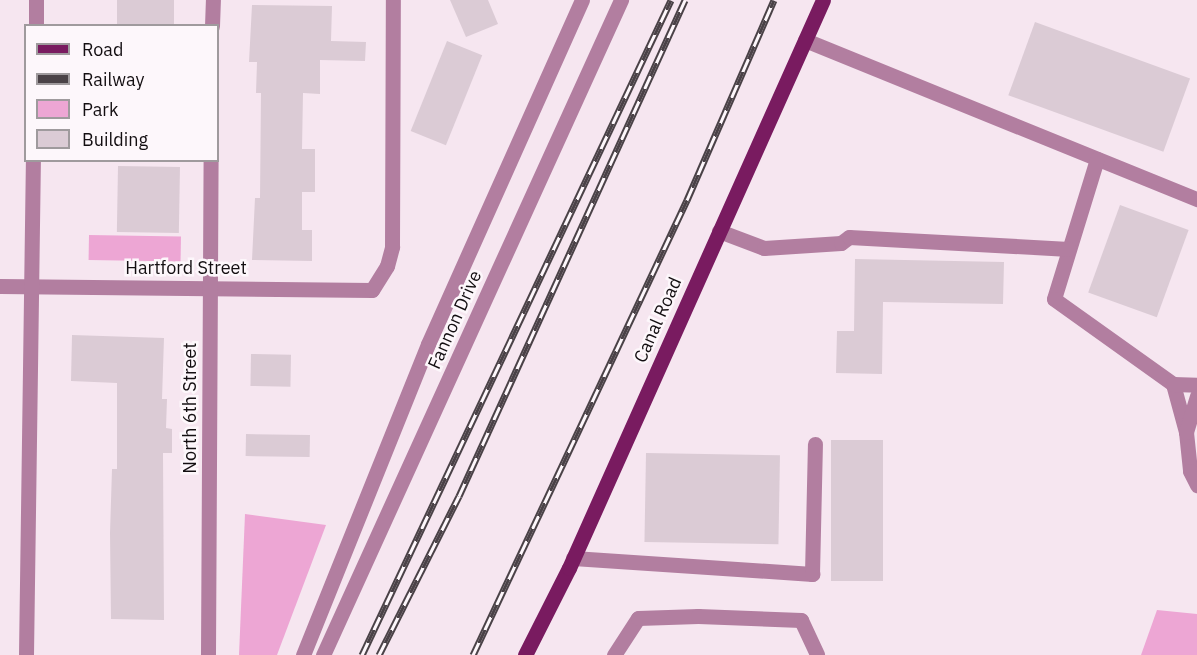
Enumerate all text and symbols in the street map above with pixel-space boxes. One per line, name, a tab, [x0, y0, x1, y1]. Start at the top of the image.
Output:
legend	[24, 24, 219, 162]
text: Road	[82, 38, 123, 61]
text: Railway	[82, 68, 144, 91]
text: Park	[82, 98, 118, 121]
text: Building	[82, 128, 148, 151]
street label: Hartford Street	[125, 257, 247, 279]
street label: Fannon Drive	[424, 267, 486, 373]
street label: Canal Road	[630, 274, 686, 366]
street label: North 6th Street	[179, 342, 201, 474]

